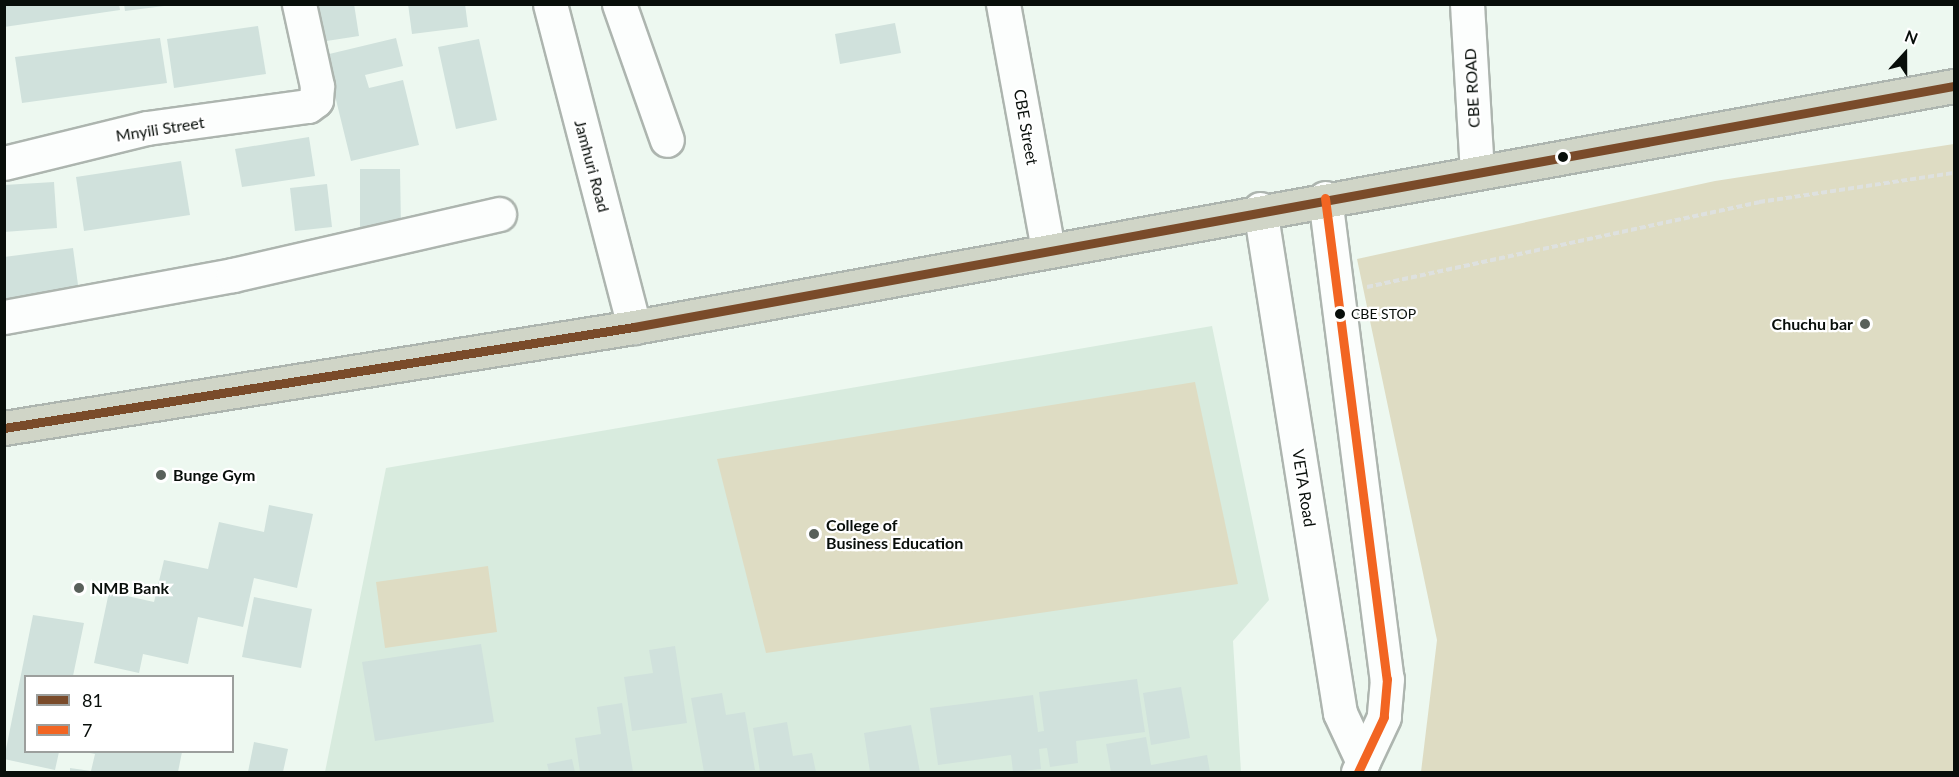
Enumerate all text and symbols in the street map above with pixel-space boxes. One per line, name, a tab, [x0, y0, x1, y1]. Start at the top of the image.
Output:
north arrow	[1875, 24, 1935, 84]
text: N	[1902, 26, 1921, 48]
street label: CBE ROAD	[1460, 48, 1484, 128]
street label: CBE Street	[1010, 88, 1042, 166]
street label: Mnyili Street	[114, 113, 206, 145]
street label: Jamhuri Road	[570, 118, 614, 214]
unlabelled marker	[1557, 151, 1569, 163]
place label: CBE STOP	[1351, 306, 1416, 322]
marker: CBE STOP	[1334, 308, 1346, 320]
place label: Chuchu bar	[1772, 314, 1853, 334]
marker: Chuchu bar	[1858, 317, 1872, 331]
street label: VETA Road	[1288, 448, 1320, 528]
place label: Bunge Gym	[173, 465, 255, 485]
marker: Bunge Gym	[154, 468, 168, 482]
place label: College of Business Education	[826, 515, 963, 553]
marker: College of Business Education	[807, 527, 821, 541]
place label: NMB Bank	[91, 578, 169, 598]
marker: NMB Bank	[72, 581, 86, 595]
legend	[24, 675, 234, 753]
text: 81	[82, 689, 103, 711]
text: 7	[82, 719, 92, 741]

